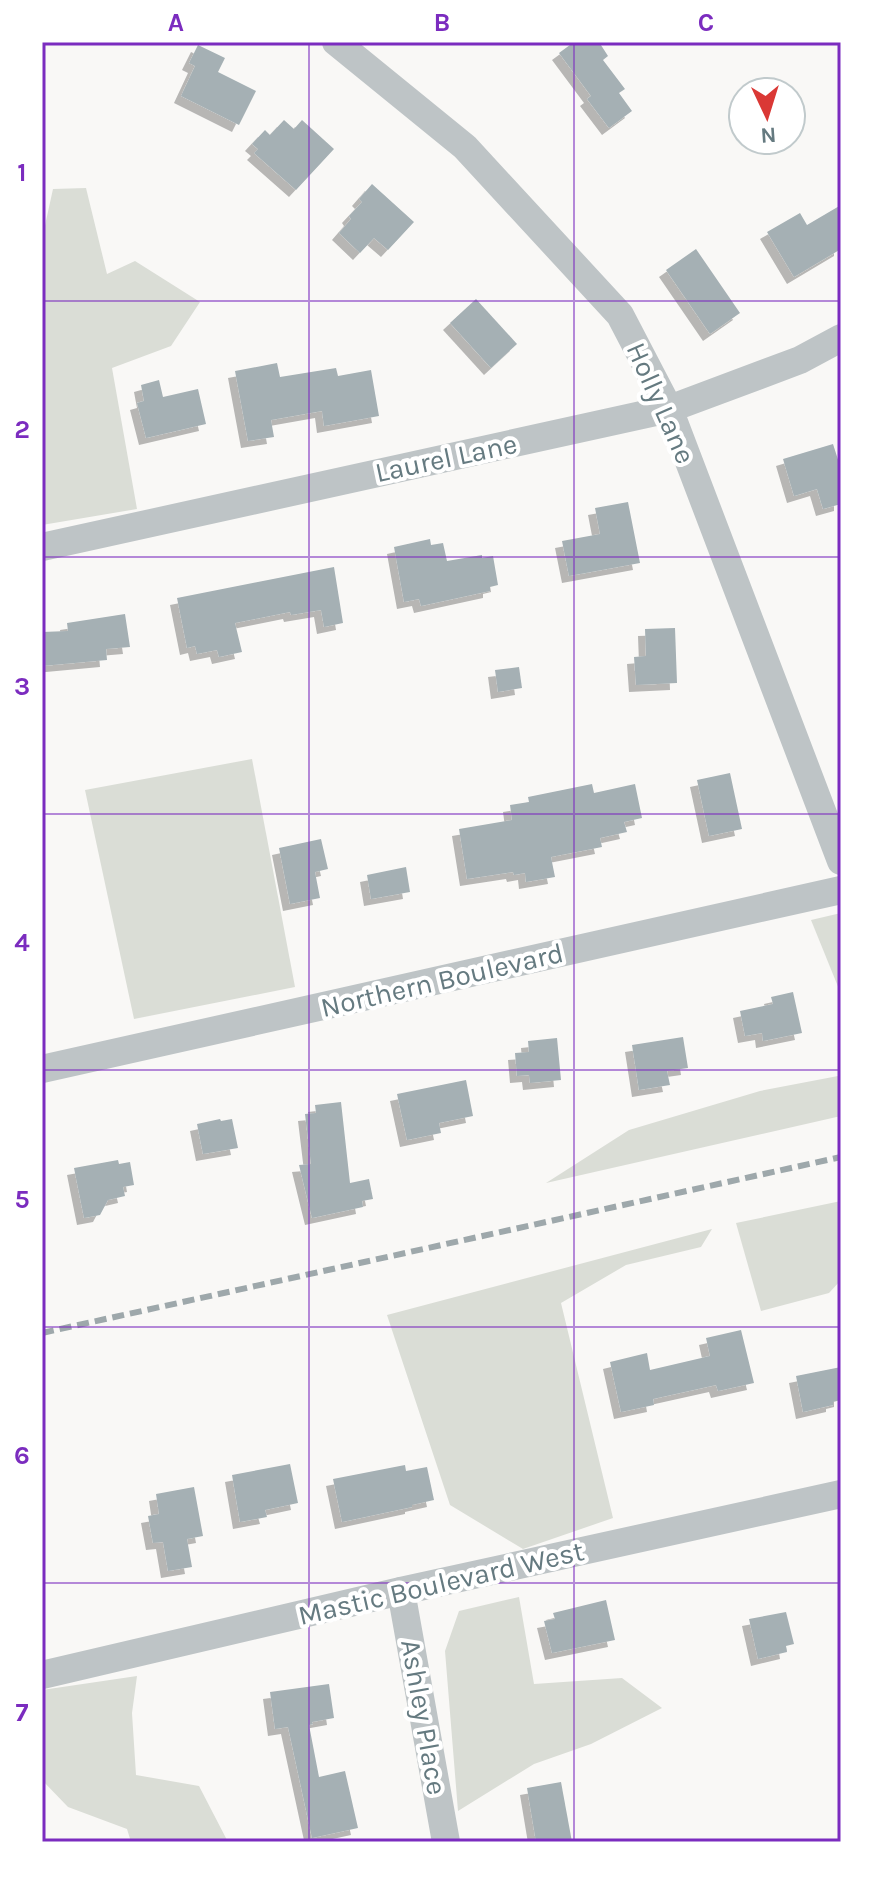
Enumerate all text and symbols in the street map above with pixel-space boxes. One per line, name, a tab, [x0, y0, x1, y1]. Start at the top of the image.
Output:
text: A	[168, 7, 184, 38]
text: B	[434, 7, 450, 38]
text: C	[698, 7, 714, 38]
north arrow	[727, 76, 807, 156]
text: N	[760, 121, 777, 148]
text: 1	[17, 157, 27, 188]
street label: Holly Lane	[620, 337, 702, 469]
text: 2	[14, 414, 30, 445]
street label: Laurel Lane	[372, 427, 520, 489]
text: 3	[14, 671, 30, 702]
text: 4	[14, 927, 30, 958]
street label: Northern Boulevard	[317, 936, 567, 1024]
text: 5	[14, 1184, 30, 1215]
text: 6	[14, 1440, 30, 1471]
street label: Mastic Boulevard West	[295, 1534, 587, 1632]
street label: Ashley Place	[394, 1637, 454, 1797]
text: 7	[16, 1697, 29, 1728]

